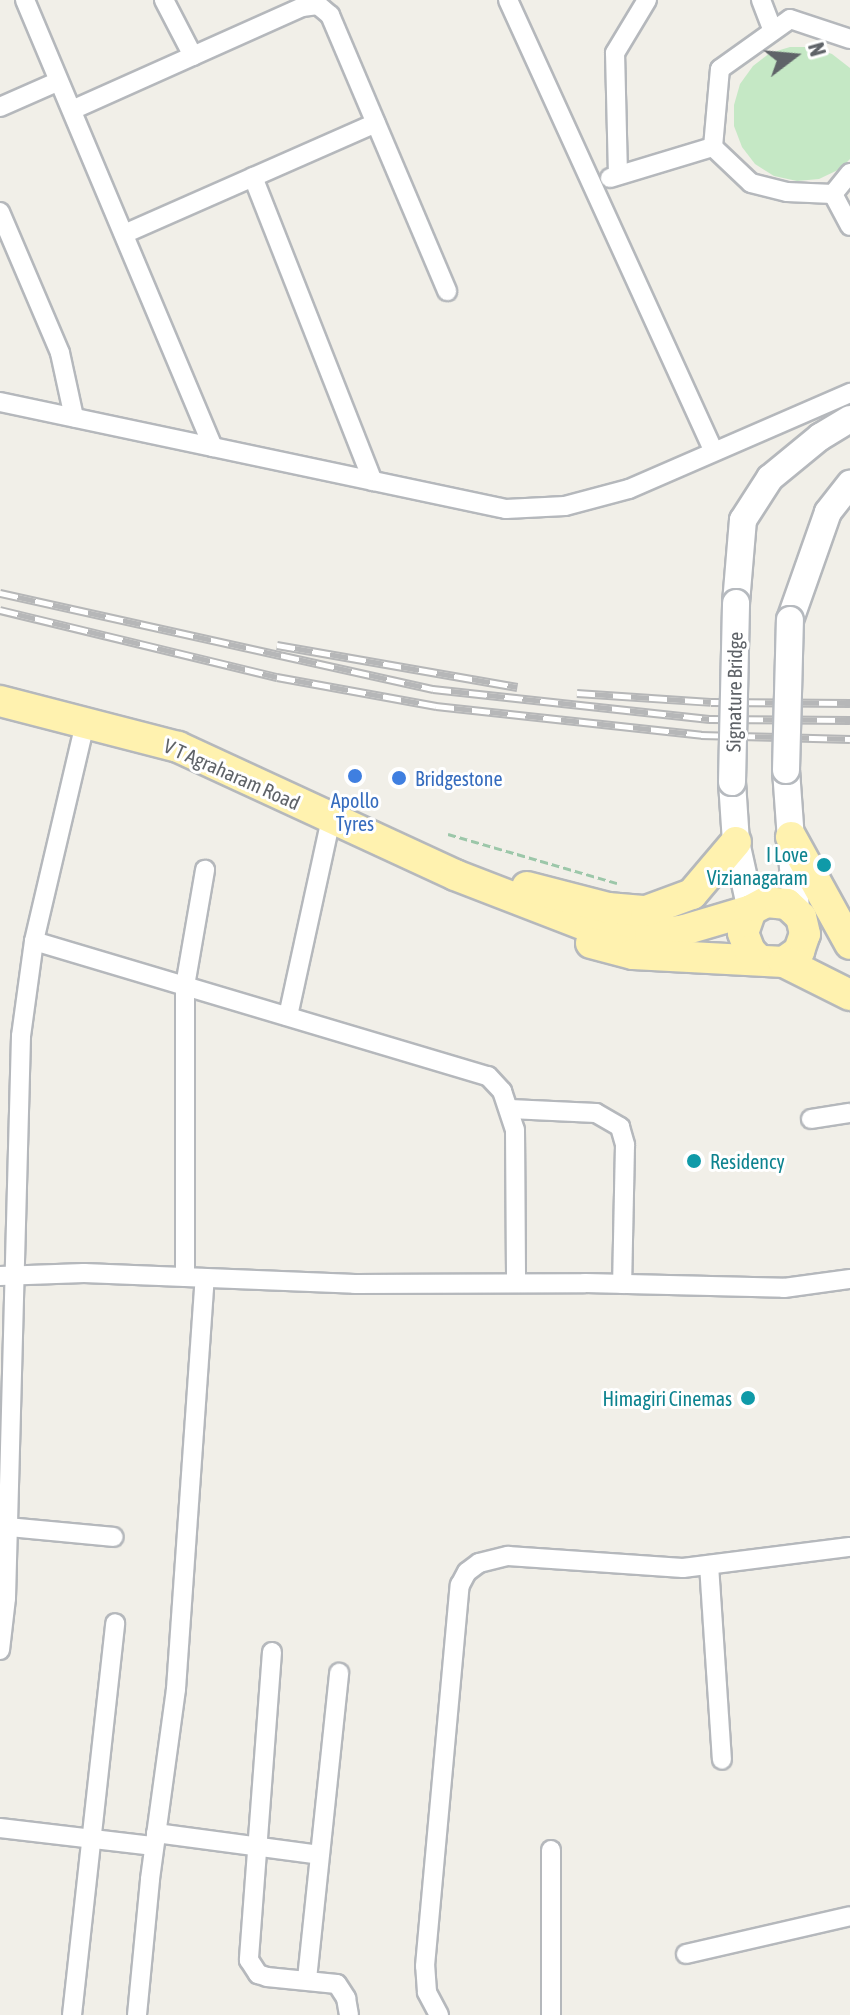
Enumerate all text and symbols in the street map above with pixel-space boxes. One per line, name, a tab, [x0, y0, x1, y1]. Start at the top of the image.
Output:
north arrow	[754, 16, 834, 96]
text: N	[803, 40, 831, 59]
street label: Signature Bridge	[721, 632, 747, 752]
street label: V T Agraharam Road	[160, 733, 304, 815]
place label: Bridgestone	[415, 766, 503, 790]
marker: Apollo Tyres	[346, 767, 364, 785]
marker: Bridgestone	[390, 769, 408, 787]
place label: Apollo Tyres	[331, 788, 379, 835]
place label: I Love Vizianagaram	[707, 842, 808, 889]
marker: I Love Vizianagaram	[815, 856, 833, 874]
place label: Residency	[710, 1149, 785, 1173]
marker: Residency	[685, 1152, 703, 1170]
place label: Himagiri Cinemas	[603, 1386, 732, 1410]
marker: Himagiri Cinemas	[739, 1389, 757, 1407]

